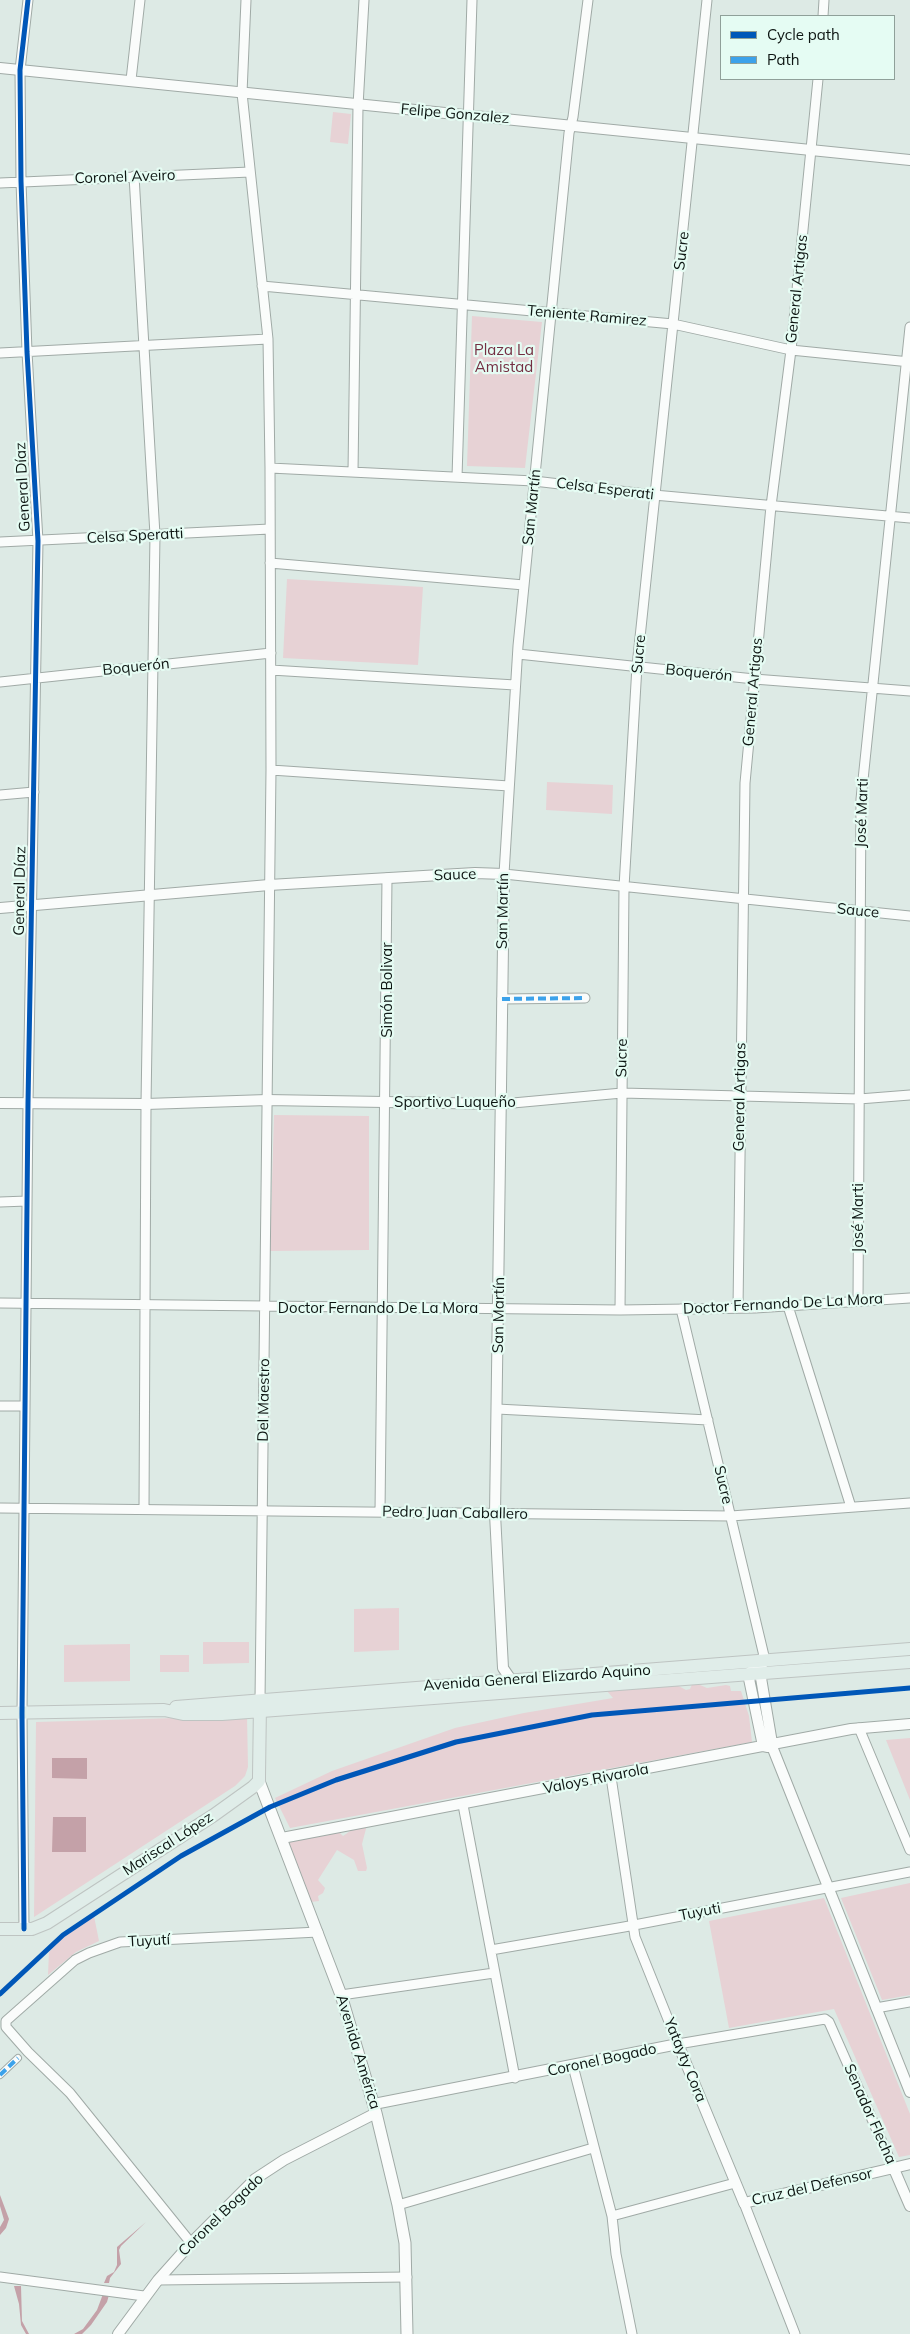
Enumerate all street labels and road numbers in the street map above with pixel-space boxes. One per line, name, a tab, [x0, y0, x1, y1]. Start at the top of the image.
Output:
street label: Felipe Gonzalez	[400, 100, 510, 128]
street label: Coronel Aveiro	[74, 166, 176, 188]
street label: Sucre	[671, 231, 693, 271]
street label: General Artigas	[782, 234, 812, 344]
street label: Teniente Ramirez	[526, 302, 648, 330]
street label: General Díaz	[12, 442, 34, 532]
street label: San Martín	[519, 468, 545, 546]
street label: Celsa Esperati	[555, 474, 655, 504]
street label: Celsa Speratti	[86, 524, 184, 548]
street label: Sucre	[628, 634, 650, 674]
street label: General Artigas	[739, 637, 767, 747]
street label: Boquerón	[102, 655, 170, 679]
street label: Boquerón	[665, 661, 733, 685]
street label: José Marti	[852, 778, 872, 848]
street label: General Díaz	[10, 846, 30, 936]
street label: Sauce	[433, 865, 477, 885]
street label: San Martín	[493, 873, 513, 949]
street label: Sauce	[836, 900, 880, 922]
street label: Simón Bolivar	[378, 942, 396, 1038]
street label: Sucre	[613, 1038, 631, 1078]
street label: General Artigas	[730, 1042, 750, 1152]
street label: Sportivo Luqueño	[394, 1093, 516, 1111]
street label: José Marti	[849, 1183, 867, 1253]
street label: San Martín	[489, 1277, 509, 1353]
street label: Doctor Fernando De La Mora	[683, 1290, 883, 1318]
street label: Doctor Fernando De La Mora	[278, 1299, 478, 1317]
street label: Del Maestro	[254, 1358, 274, 1442]
street label: Sucre	[710, 1464, 736, 1506]
street label: Pedro Juan Caballero	[382, 1503, 528, 1523]
street label: Avenida General Elizardo Aquino	[423, 1661, 651, 1695]
street label: Valoys Rivarola	[542, 1760, 650, 1798]
street label: Mariscal López	[120, 1808, 216, 1880]
street label: Tuyuti	[678, 1899, 722, 1925]
street label: Tuyutí	[128, 1931, 170, 1951]
street label: Avenida América	[332, 1993, 384, 2111]
street label: Yatayty Cora	[660, 2015, 710, 2105]
street label: Coronel Bogado	[546, 2040, 658, 2080]
street label: Senador Flecha	[840, 2061, 900, 2167]
street label: Cruz del Defensor	[750, 2164, 874, 2210]
street label: Coronel Bogado	[175, 2170, 267, 2260]

